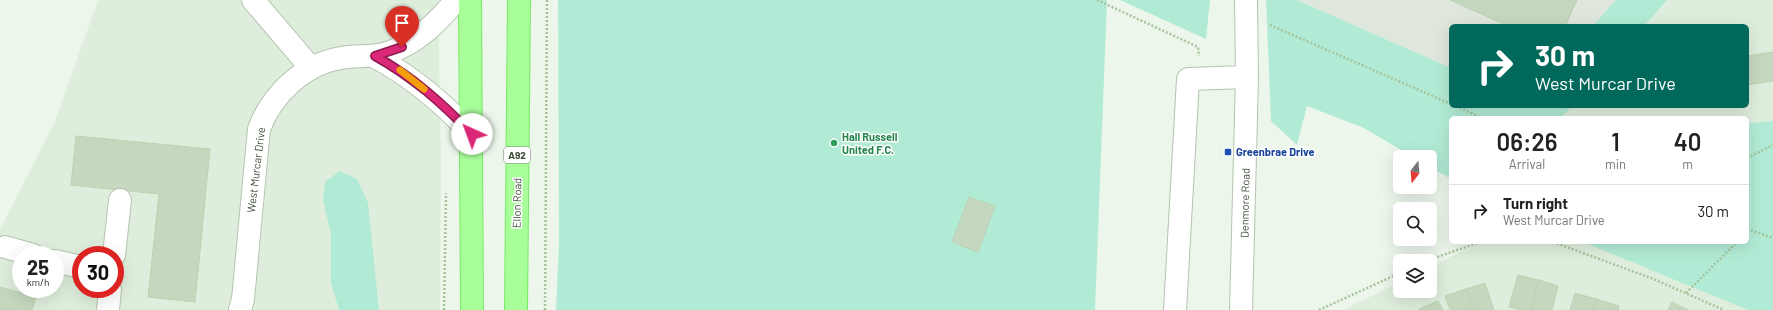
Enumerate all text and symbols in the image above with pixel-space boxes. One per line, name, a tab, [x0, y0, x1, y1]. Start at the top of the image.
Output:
pin	[385, 6, 419, 47]
icon: arrive	[391, 12, 413, 34]
text: 30 m	[1535, 38, 1595, 72]
icon: right	[1469, 40, 1521, 92]
text: West Murcar Drive	[1535, 72, 1676, 94]
position arrow	[451, 113, 493, 155]
street label: West Murcar Drive	[244, 126, 267, 213]
text: 06:26	[1497, 127, 1557, 156]
text: 1	[1611, 127, 1620, 156]
text: 40	[1674, 127, 1701, 156]
place label: Hall Russell United F.C.	[842, 130, 898, 156]
marker: Hall Russell United F.C.	[829, 138, 839, 148]
place label: Greenbrae Drive	[1236, 145, 1314, 158]
road number: A92	[504, 147, 530, 163]
marker: Greenbrae Drive	[1223, 147, 1233, 157]
north arrow	[1393, 150, 1437, 194]
map controls	[1393, 150, 1437, 298]
text: Arrival	[1509, 156, 1545, 172]
text: min	[1605, 156, 1626, 172]
text: m	[1682, 156, 1693, 172]
street label: Denmore Road	[1237, 168, 1252, 238]
street label: Ellon Road	[510, 178, 523, 228]
text: Turn right	[1503, 194, 1568, 212]
icon: right	[1469, 200, 1491, 222]
button: search	[1393, 202, 1437, 246]
text: 30 m	[1697, 202, 1729, 220]
text: West Murcar Drive	[1503, 212, 1605, 228]
speed limit sign: 30	[72, 246, 124, 298]
button: layers	[1393, 254, 1437, 298]
text: 25	[27, 255, 49, 279]
text: km/h	[27, 276, 49, 288]

